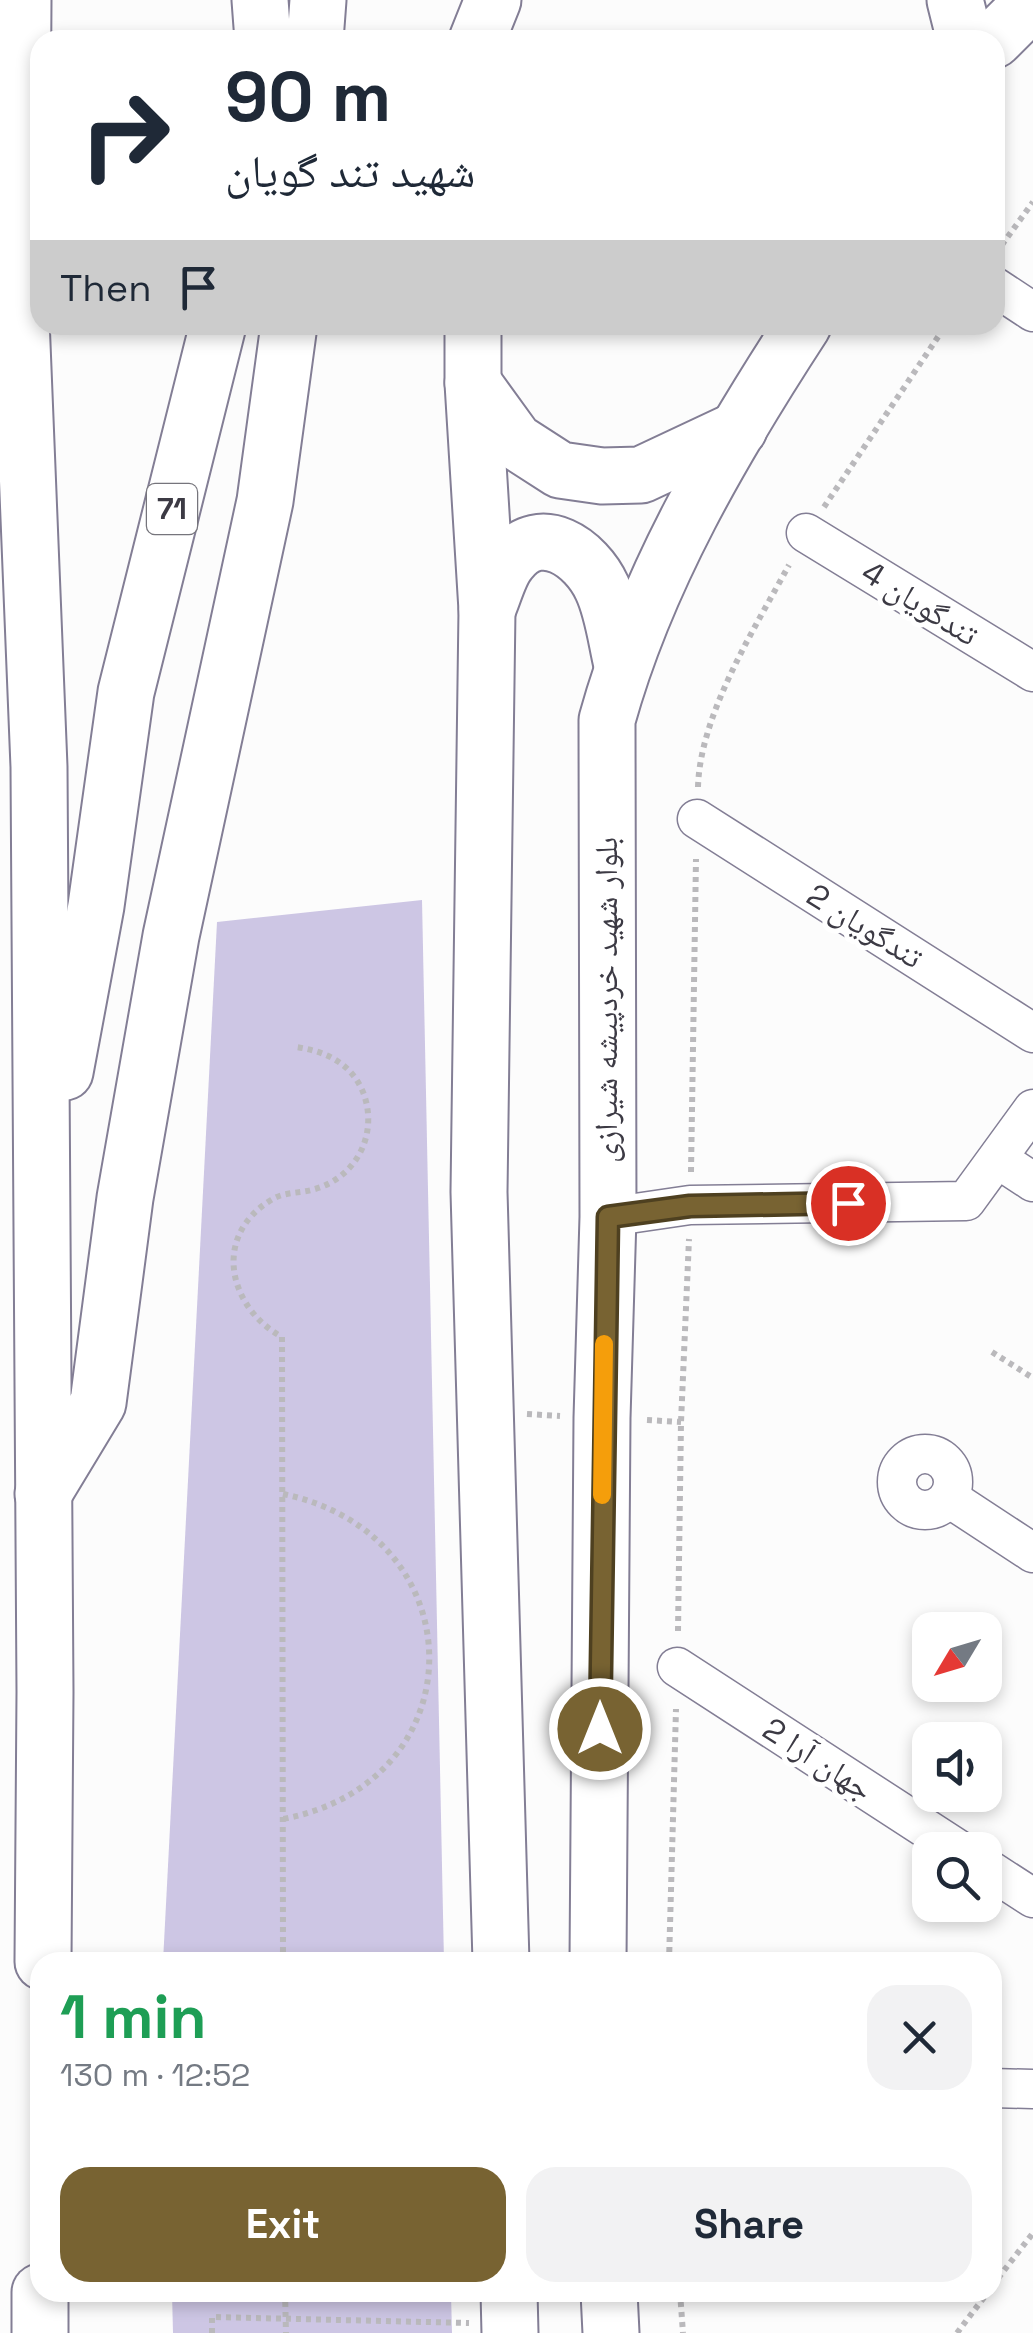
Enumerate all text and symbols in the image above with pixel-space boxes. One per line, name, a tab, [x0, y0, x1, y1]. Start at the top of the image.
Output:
text: 90 m	[225, 52, 391, 141]
icon: right	[60, 70, 190, 200]
text: شهید تند گویان	[225, 143, 475, 200]
icon: arrive	[171, 260, 226, 315]
text: Then	[60, 264, 151, 312]
road number: 71	[147, 484, 197, 534]
street label: تندگویان 4	[854, 552, 986, 654]
street label: بلوار شهید خردپیشه شیرازی	[586, 837, 626, 1163]
street label: تندگویان 2	[800, 875, 930, 977]
pin	[806, 1161, 891, 1246]
icon: arrive	[821, 1176, 876, 1231]
north arrow	[912, 1612, 1002, 1702]
map controls	[912, 1612, 1002, 1922]
position arrow	[548, 1677, 652, 1781]
street label: جهان آرا 2	[756, 1709, 880, 1809]
button: sound	[912, 1722, 1002, 1812]
button: search	[912, 1832, 1002, 1922]
text: 1 min	[60, 1979, 207, 2056]
button: close	[867, 1985, 972, 2090]
text: 130 m · 12:52	[60, 2055, 250, 2095]
button: Exit	[60, 2167, 506, 2282]
button: Share	[526, 2167, 972, 2282]

